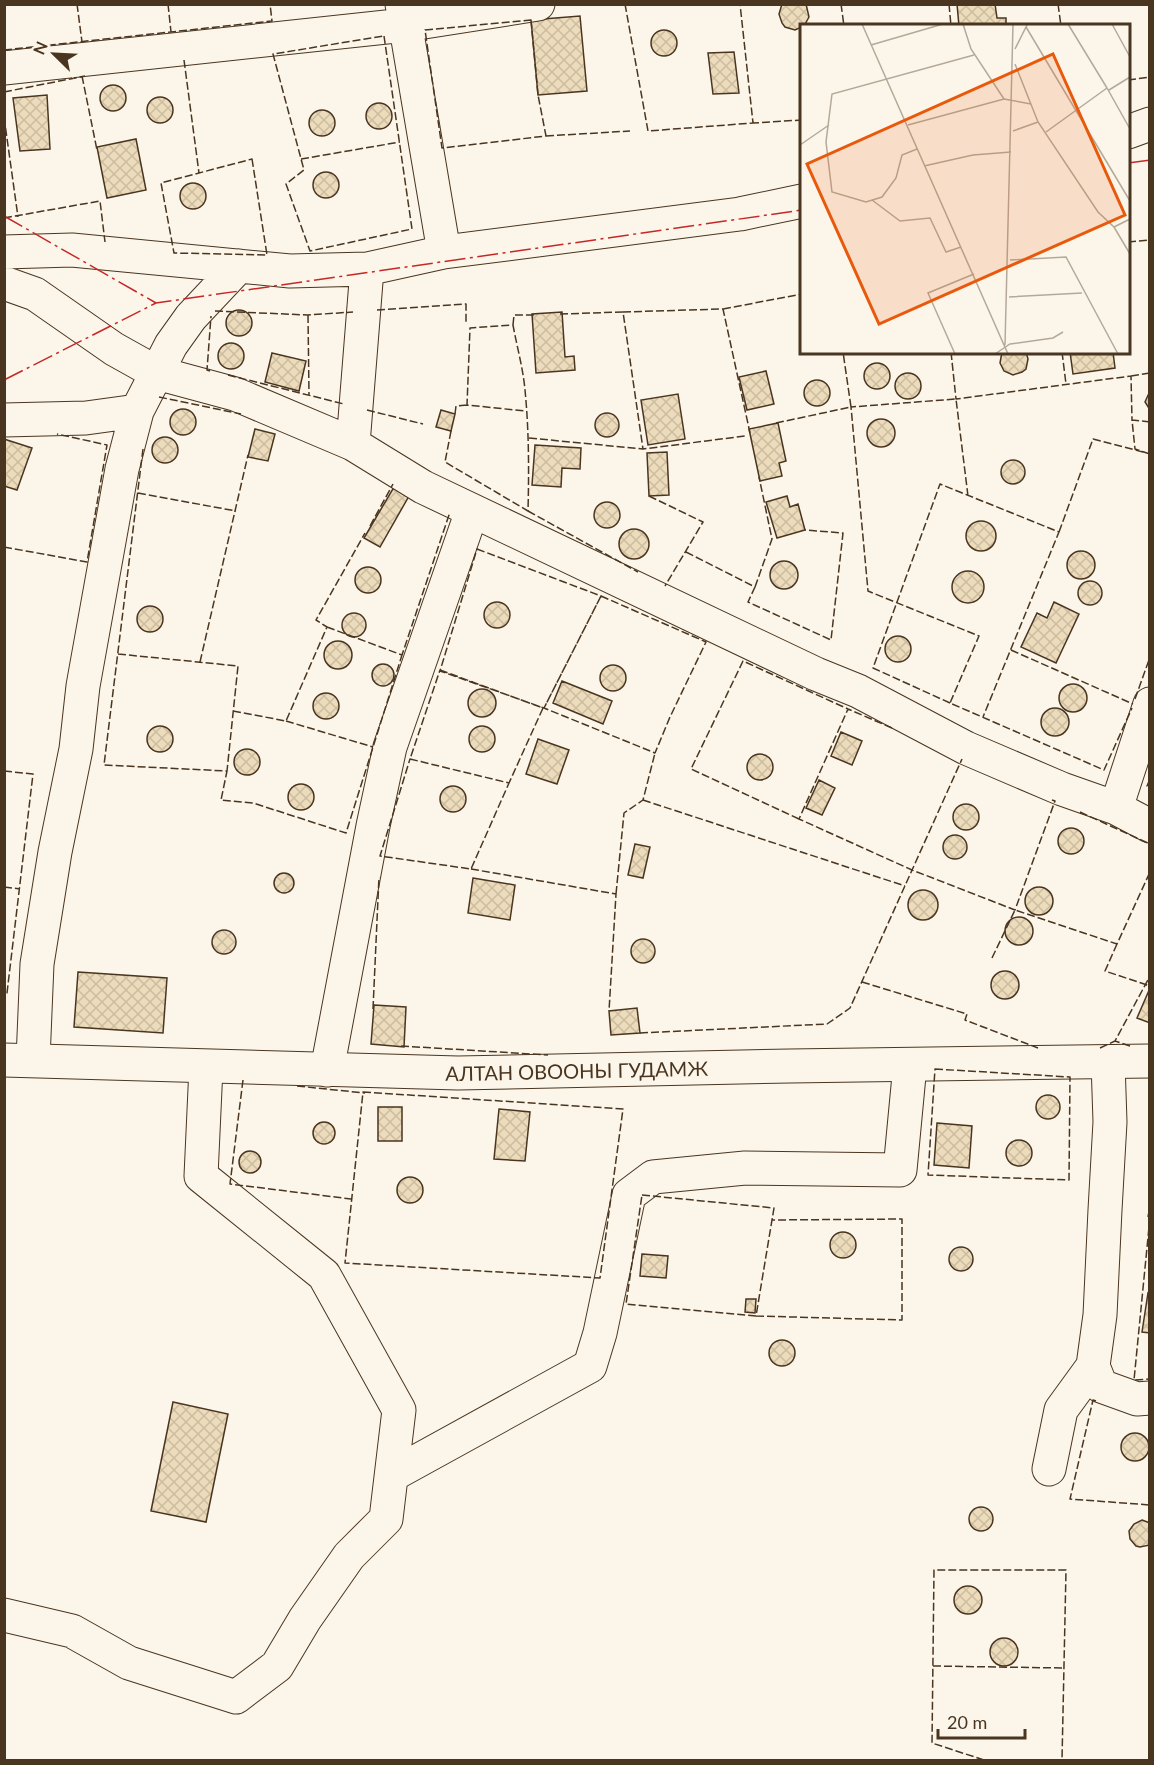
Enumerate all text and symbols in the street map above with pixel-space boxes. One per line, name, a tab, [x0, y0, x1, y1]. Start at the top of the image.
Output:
north arrow	[24, 24, 84, 84]
inset map	[800, 24, 1130, 354]
text: N	[29, 38, 51, 57]
street label: АЛТАН ОВООНЫ ГУДАМЖ	[445, 1056, 709, 1085]
scale bar	[938, 1702, 1025, 1740]
text: 20 m	[947, 1711, 987, 1733]

